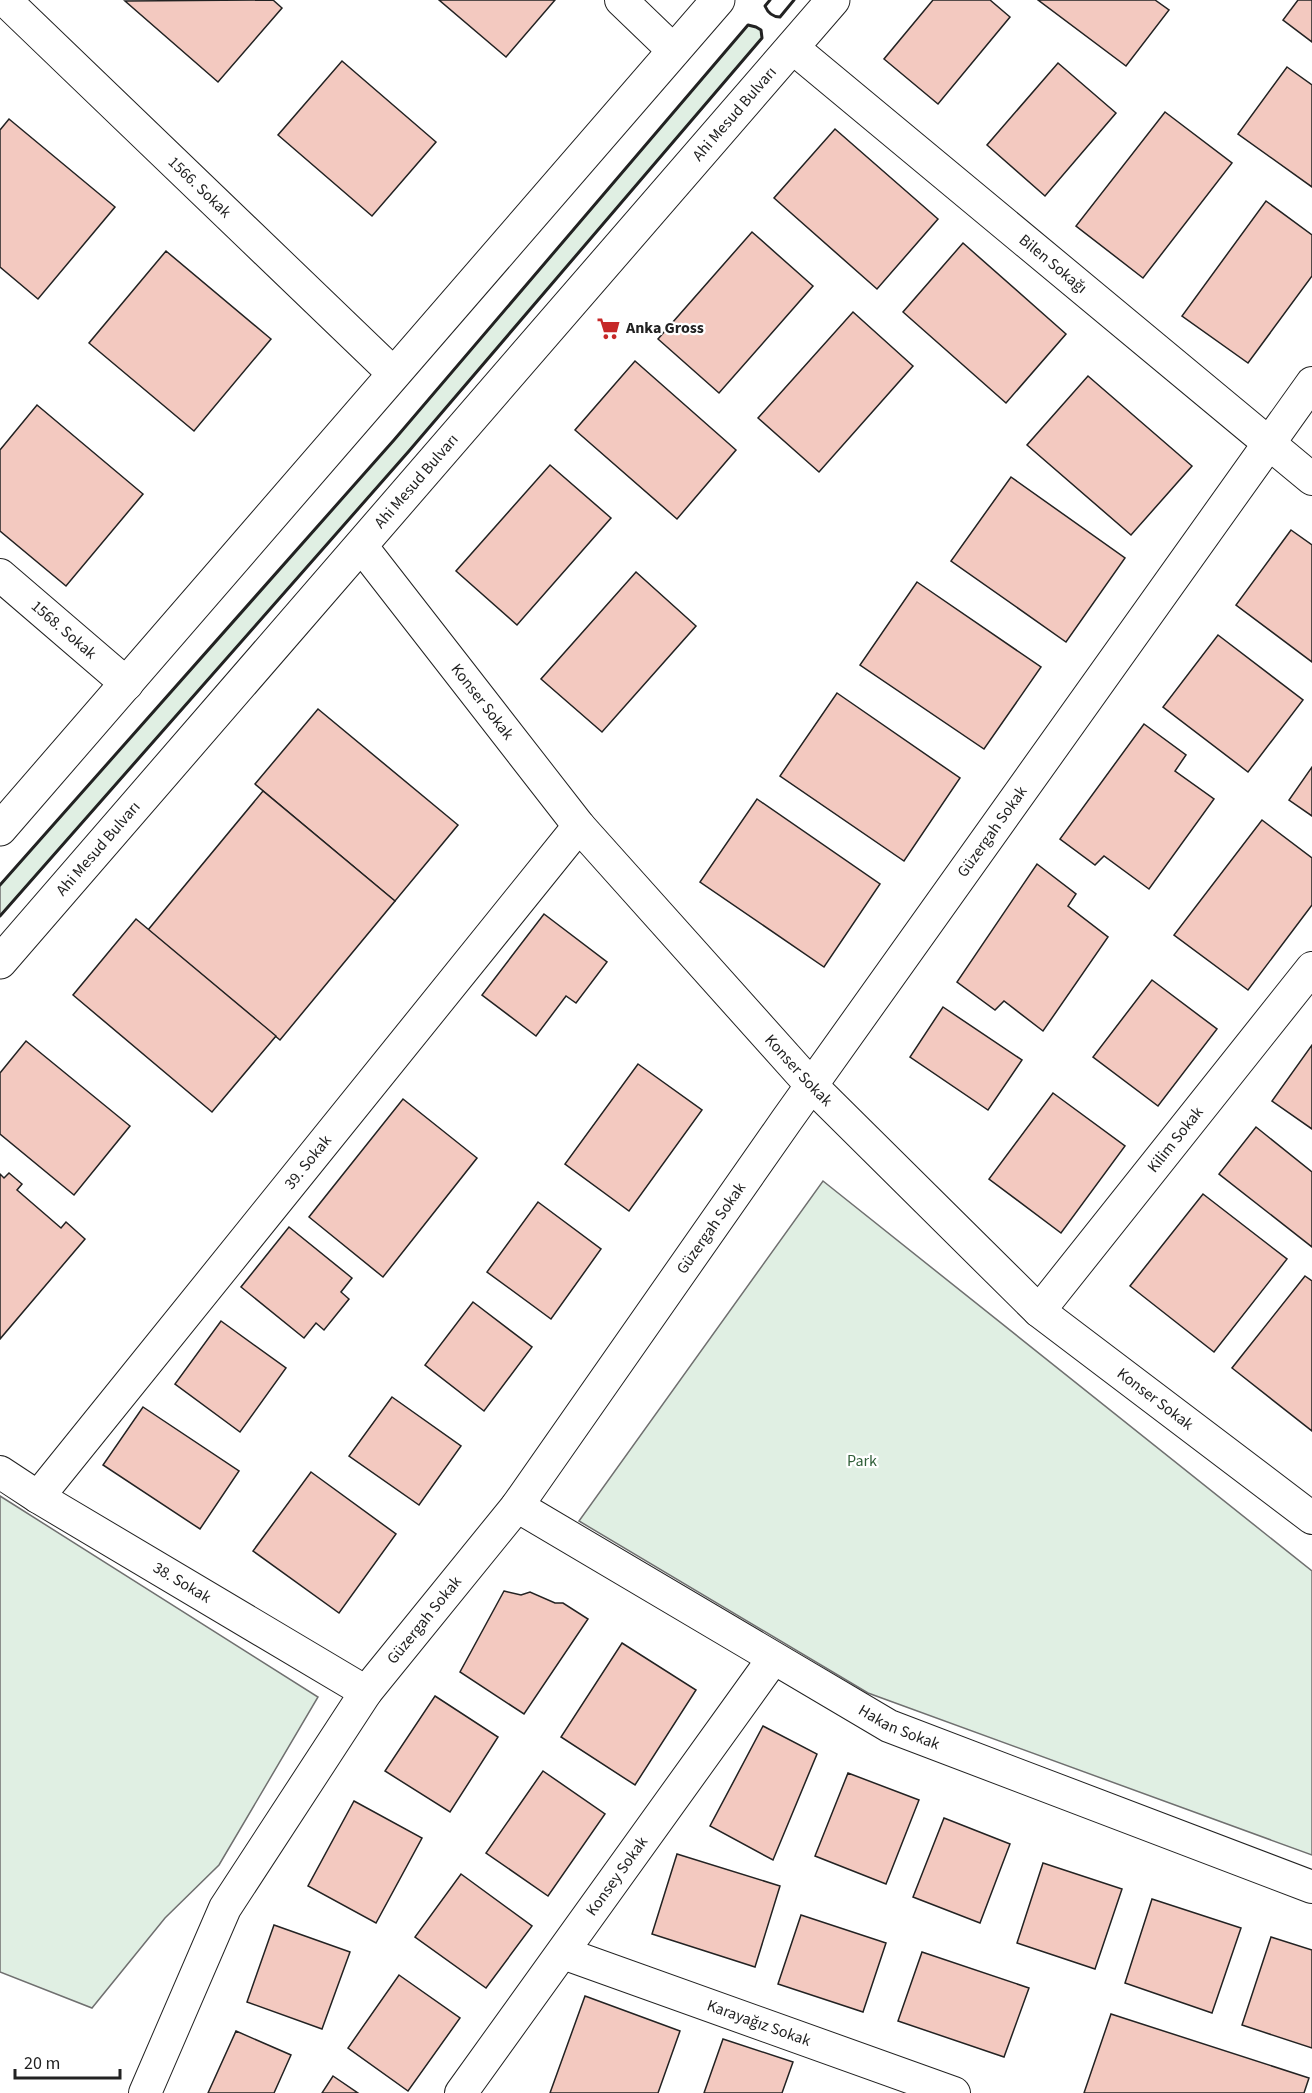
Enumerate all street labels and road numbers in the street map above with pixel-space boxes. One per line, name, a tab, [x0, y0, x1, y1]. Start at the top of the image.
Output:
street label: Ahi Mesud Bulvarı	[687, 62, 782, 166]
street label: 1566. Sokak	[163, 151, 236, 223]
street label: Bilen Sokağı	[1014, 229, 1092, 299]
street label: Ahi Mesud Bulvarı	[369, 429, 463, 533]
street label: 1568. Sokak	[26, 595, 101, 664]
street label: Konser Sokak	[446, 659, 519, 744]
street label: Güzergah Sokak	[952, 782, 1032, 882]
street label: Ahi Mesud Bulvarı	[51, 797, 145, 901]
street label: Konser Sokak	[760, 1029, 838, 1111]
street label: Kilim Sokak	[1142, 1102, 1209, 1177]
street label: 39. Sokak	[279, 1130, 337, 1194]
street label: Güzergah Sokak	[671, 1178, 751, 1278]
street label: Konser Sokak	[1112, 1363, 1198, 1435]
street label: 38. Sokak	[149, 1557, 215, 1608]
street label: Güzergah Sokak	[382, 1572, 467, 1669]
street label: Hakan Sokak	[854, 1699, 943, 1755]
street label: Konsey Sokak	[581, 1832, 653, 1920]
street label: Karayağız Sokak	[704, 1994, 814, 2052]

